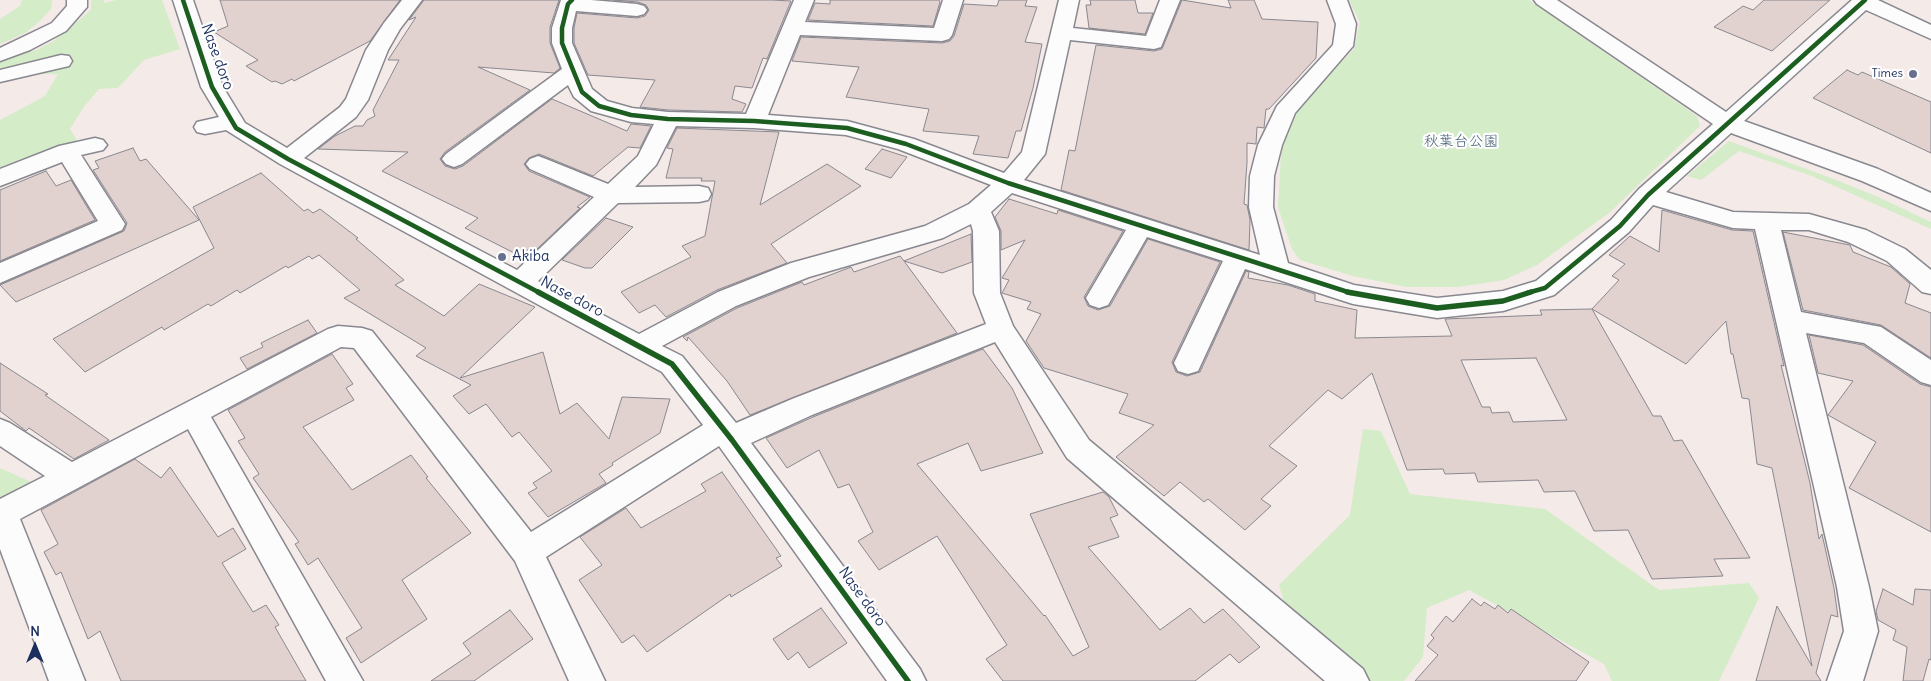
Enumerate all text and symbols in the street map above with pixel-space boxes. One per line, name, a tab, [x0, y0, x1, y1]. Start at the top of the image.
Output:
street label: Nase doro	[197, 22, 237, 92]
place label: Times	[1872, 67, 1903, 81]
marker: Times	[1907, 68, 1919, 80]
park label: 秋葉台公園	[1424, 133, 1498, 151]
place label: Akiba	[512, 248, 549, 266]
marker: Akiba	[496, 251, 508, 263]
street label: Nase doro	[537, 273, 607, 321]
street label: Nase doro	[834, 564, 890, 630]
north arrow	[10, 621, 60, 671]
text: N	[30, 622, 40, 640]

